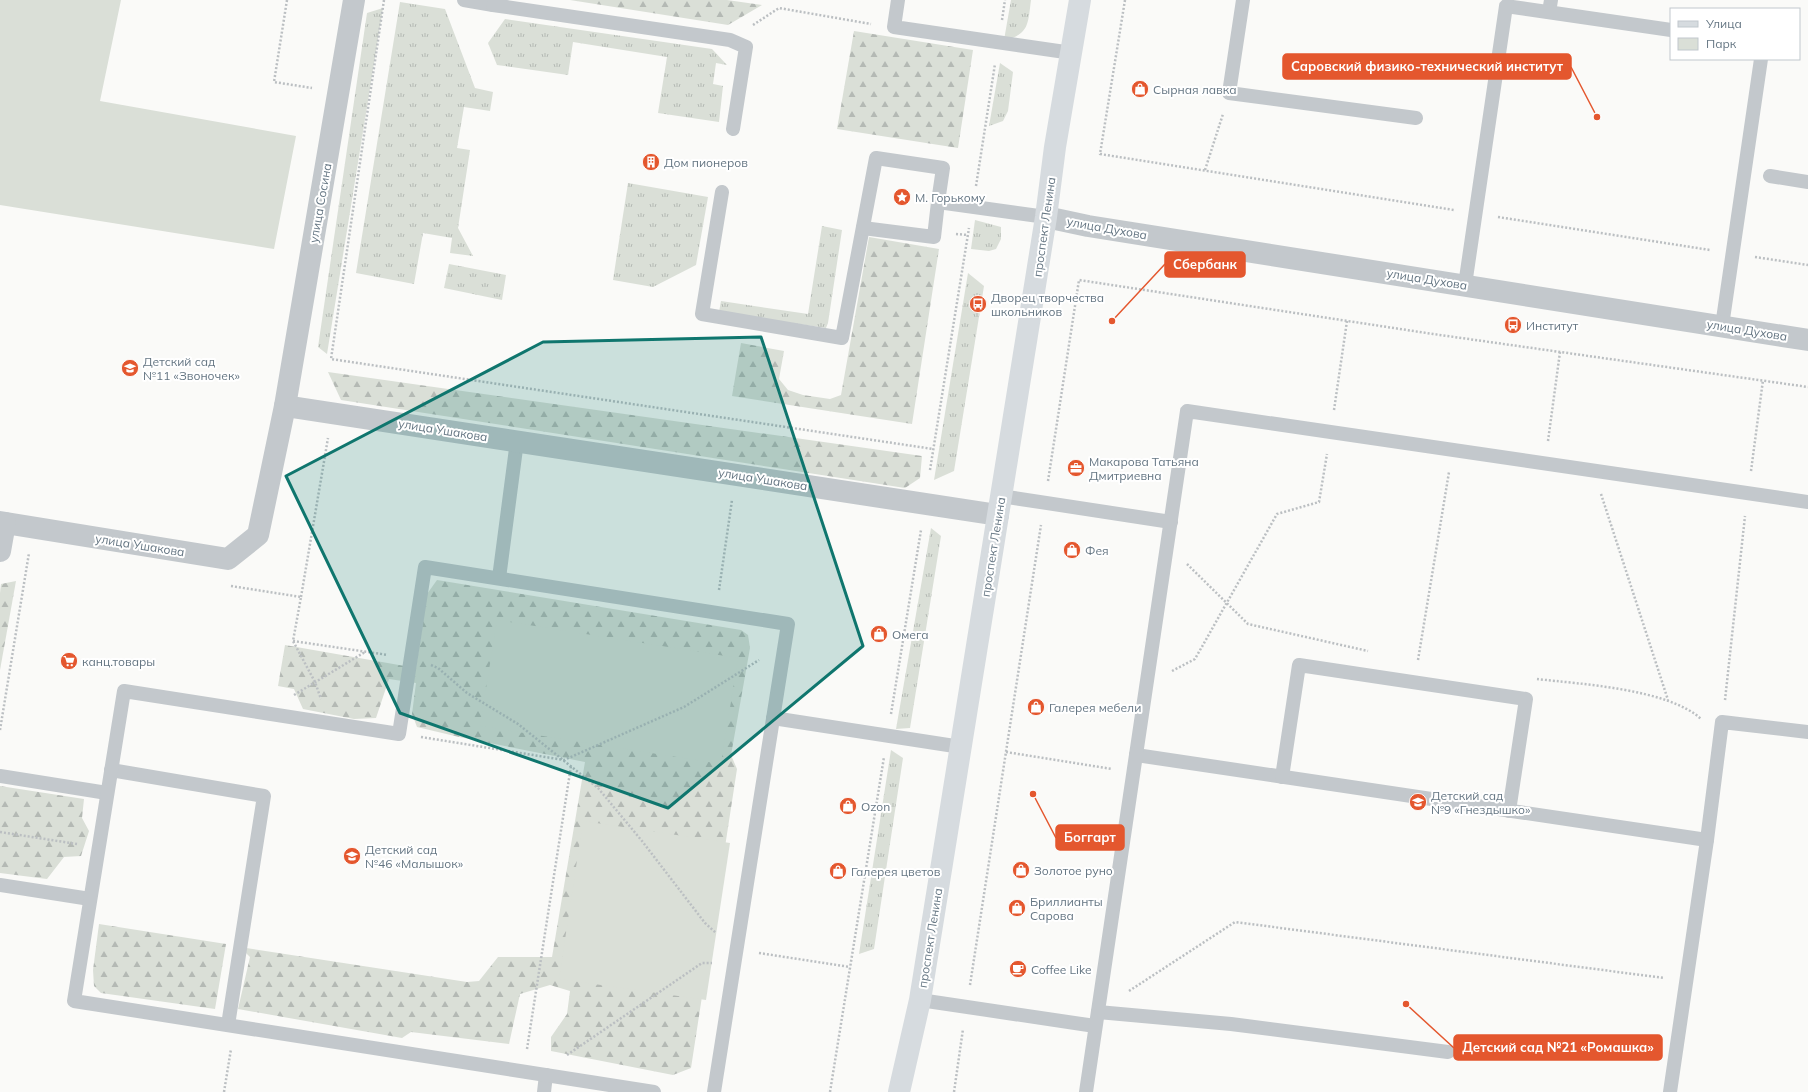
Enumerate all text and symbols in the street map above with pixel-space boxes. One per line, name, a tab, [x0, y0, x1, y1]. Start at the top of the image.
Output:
legend	[1670, 8, 1800, 60]
text: Улица	[1705, 16, 1742, 31]
text: Парк	[1706, 36, 1737, 51]
callout: Саровский физико-технический институт	[1283, 54, 1571, 79]
text: Саровский физико-технический институт	[1291, 58, 1564, 75]
shop icon: Сырная лавка	[1130, 79, 1150, 99]
place label: Сырная лавка	[1153, 82, 1237, 97]
building icon: Дом пионеров	[641, 152, 661, 172]
place label: Дом пионеров	[664, 155, 748, 170]
street label: улица Сосина	[306, 162, 334, 244]
street label: проспект Ленина	[1030, 176, 1058, 278]
place icon: М. Горькому	[892, 187, 912, 207]
place label: М. Горькому	[915, 190, 986, 205]
street label: улица Духова	[1066, 214, 1148, 242]
callout: Сбербанк	[1165, 252, 1245, 277]
text: Сбербанк	[1173, 256, 1238, 272]
street label: улица Духова	[1386, 265, 1468, 293]
place label: Дворец творчества школьников	[991, 290, 1104, 319]
bus stop icon: Дворец творчества школьников	[968, 294, 988, 314]
bus stop icon: Институт	[1503, 315, 1523, 335]
street label: улица Духова	[1706, 316, 1788, 344]
place label: Институт	[1526, 318, 1579, 333]
place label: Детский сад №11 «Звоночек»	[143, 354, 240, 383]
school or university icon: Детский сад №11 «Звоночек»	[120, 358, 140, 378]
street label: улица Ушакова	[397, 416, 489, 444]
place label: Макарова Татьяна Дмитриевна	[1089, 454, 1199, 483]
office icon: Макарова Татьяна Дмитриевна	[1066, 458, 1086, 478]
street label: улица Ушакова	[717, 465, 809, 493]
street label: проспект Ленина	[978, 496, 1008, 598]
street label: улица Ушакова	[94, 531, 186, 559]
shop icon: Фея	[1062, 540, 1082, 560]
place label: Фея	[1085, 543, 1109, 558]
shop icon: Омега	[869, 624, 889, 644]
place label: Омега	[892, 627, 929, 642]
supermarket icon: канц.товары	[59, 651, 79, 671]
place label: канц.товары	[82, 654, 155, 669]
shop icon: Галерея мебели	[1026, 697, 1046, 717]
place label: Галерея мебели	[1049, 700, 1141, 715]
place label: Детский сад №9 «Гнездышко»	[1431, 788, 1531, 817]
school or university icon: Детский сад №9 «Гнездышко»	[1408, 792, 1428, 812]
shop icon: Ozon	[838, 796, 858, 816]
place label: Ozon	[861, 799, 890, 814]
callout: Боггарт	[1056, 825, 1124, 850]
text: Боггарт	[1064, 829, 1117, 845]
place label: Детский сад №46 «Малышок»	[365, 842, 464, 871]
school or university icon: Детский сад №46 «Малышок»	[342, 846, 362, 866]
shop icon: Золотое руно	[1011, 860, 1031, 880]
shop icon: Галерея цветов	[828, 861, 848, 881]
place label: Золотое руно	[1034, 863, 1113, 878]
place label: Галерея цветов	[851, 864, 941, 879]
street label: проспект Ленина	[915, 887, 945, 989]
place label: Бриллианты Сарова	[1030, 894, 1103, 923]
shop icon: Бриллианты Сарова	[1007, 898, 1027, 918]
cafe icon: Coffee Like	[1008, 959, 1028, 979]
place label: Coffee Like	[1031, 962, 1091, 977]
callout: Детский сад №21 «Ромашка»	[1454, 1035, 1662, 1060]
text: Детский сад №21 «Ромашка»	[1462, 1039, 1654, 1055]

